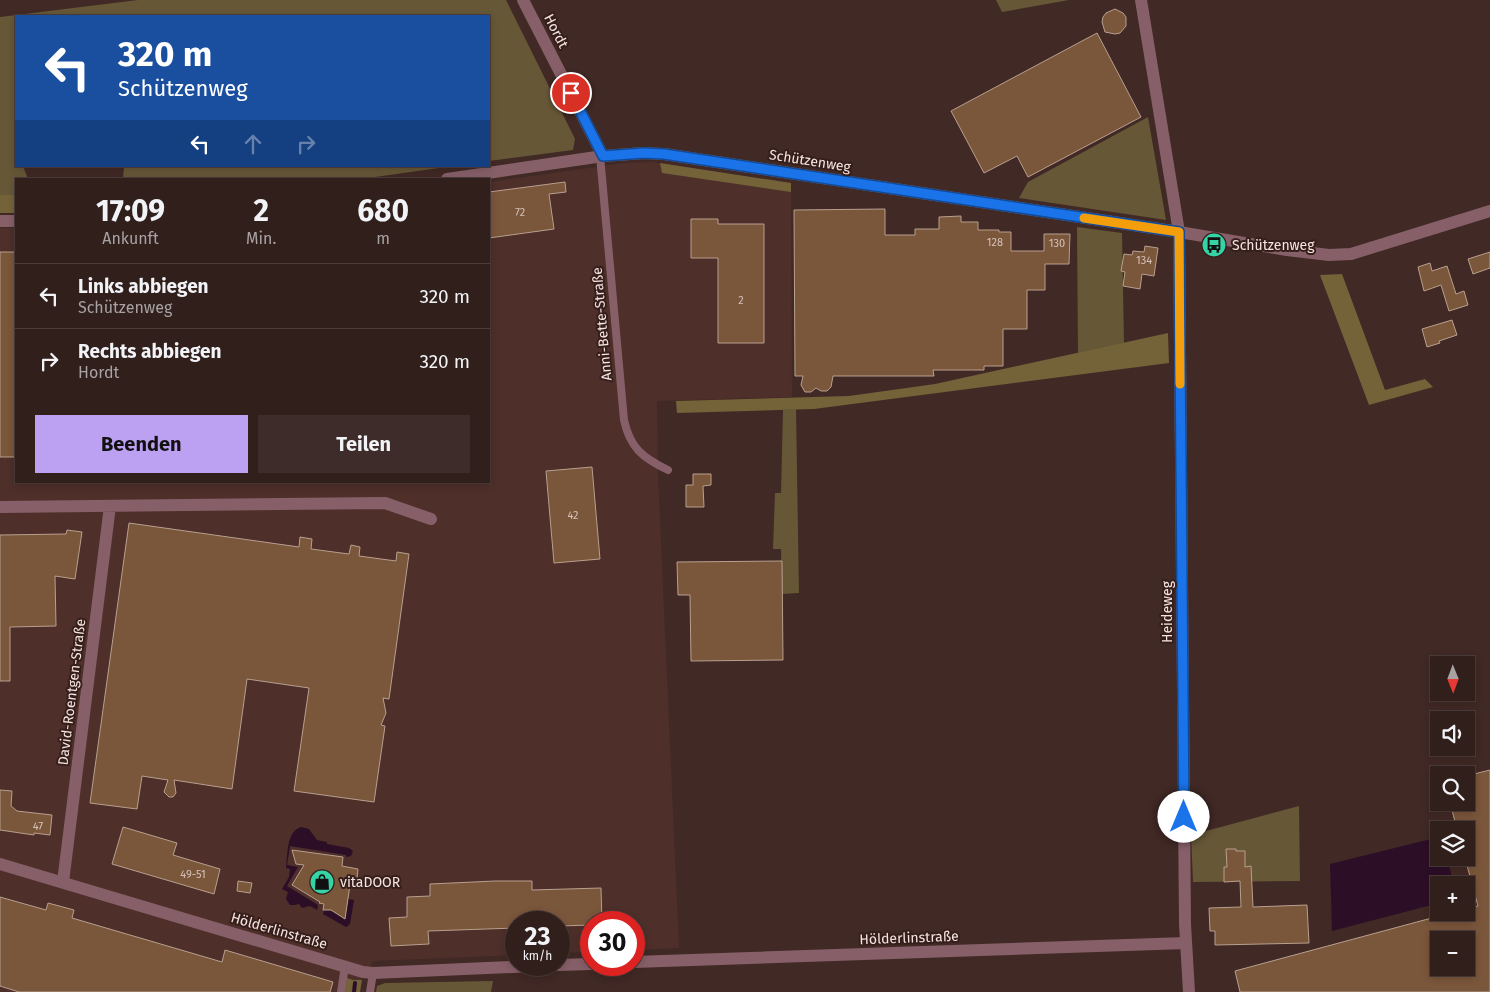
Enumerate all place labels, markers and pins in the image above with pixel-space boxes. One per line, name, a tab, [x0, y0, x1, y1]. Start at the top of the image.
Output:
pin	[550, 72, 592, 114]
bus stop icon: Schützenweg	[1201, 232, 1227, 258]
place label: Schützenweg	[1232, 237, 1315, 254]
shop icon: vitaDOOR	[309, 869, 335, 895]
place label: vitaDOOR	[340, 874, 401, 891]

